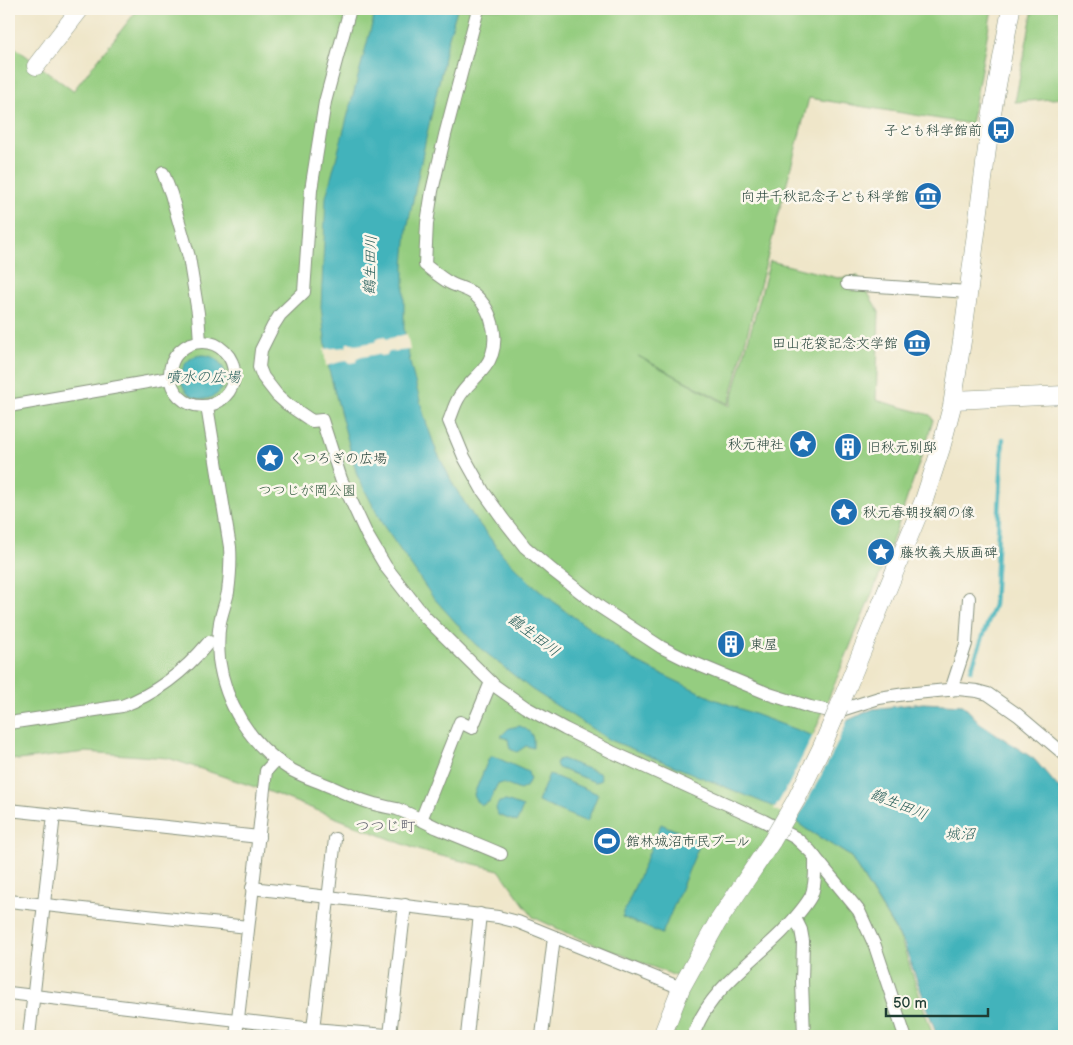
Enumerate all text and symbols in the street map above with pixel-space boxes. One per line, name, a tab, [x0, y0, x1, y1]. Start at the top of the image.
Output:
bus stop icon: 子ども科学館前	[986, 115, 1016, 145]
place label: 子ども科学館前	[884, 122, 982, 139]
museum icon: 向井千秋記念子ども科学館	[913, 181, 943, 211]
place label: 向井千秋記念子ども科学館	[741, 188, 909, 205]
water label: 鶴生田川	[360, 235, 381, 295]
museum icon: 田山花袋記念文学館	[902, 328, 932, 358]
place label: 田山花袋記念文学館	[772, 335, 898, 352]
water label: 噴水の広場	[165, 368, 241, 387]
place icon: 秋元神社	[788, 429, 818, 459]
building icon: 旧秋元別邸	[833, 432, 863, 462]
place label: 秋元神社	[728, 436, 784, 453]
place label: 旧秋元別邸	[867, 439, 937, 456]
place icon: くつろぎの広場	[255, 443, 285, 473]
place label: くつろぎの広場	[289, 450, 387, 467]
park label: つつじが岡公園	[258, 482, 356, 499]
place icon: 秋元春朝投網の像	[829, 497, 859, 527]
place label: 秋元春朝投網の像	[863, 504, 975, 521]
place icon: 藤牧義夫版画碑	[866, 537, 896, 567]
place label: 藤牧義夫版画碑	[900, 544, 998, 561]
water label: 鶴生田川	[504, 610, 563, 661]
building icon: 東屋	[716, 629, 746, 659]
place label: 東屋	[750, 636, 778, 653]
water label: 鶴生田川	[867, 784, 930, 825]
district label: つつじ町	[355, 817, 416, 836]
water label: 城沼	[945, 825, 977, 844]
sports icon: 館林城沼市民プール	[592, 826, 622, 856]
place label: 館林城沼市民プール	[626, 833, 750, 850]
scale bar	[886, 985, 988, 1017]
text: 50 m	[893, 994, 927, 1013]

